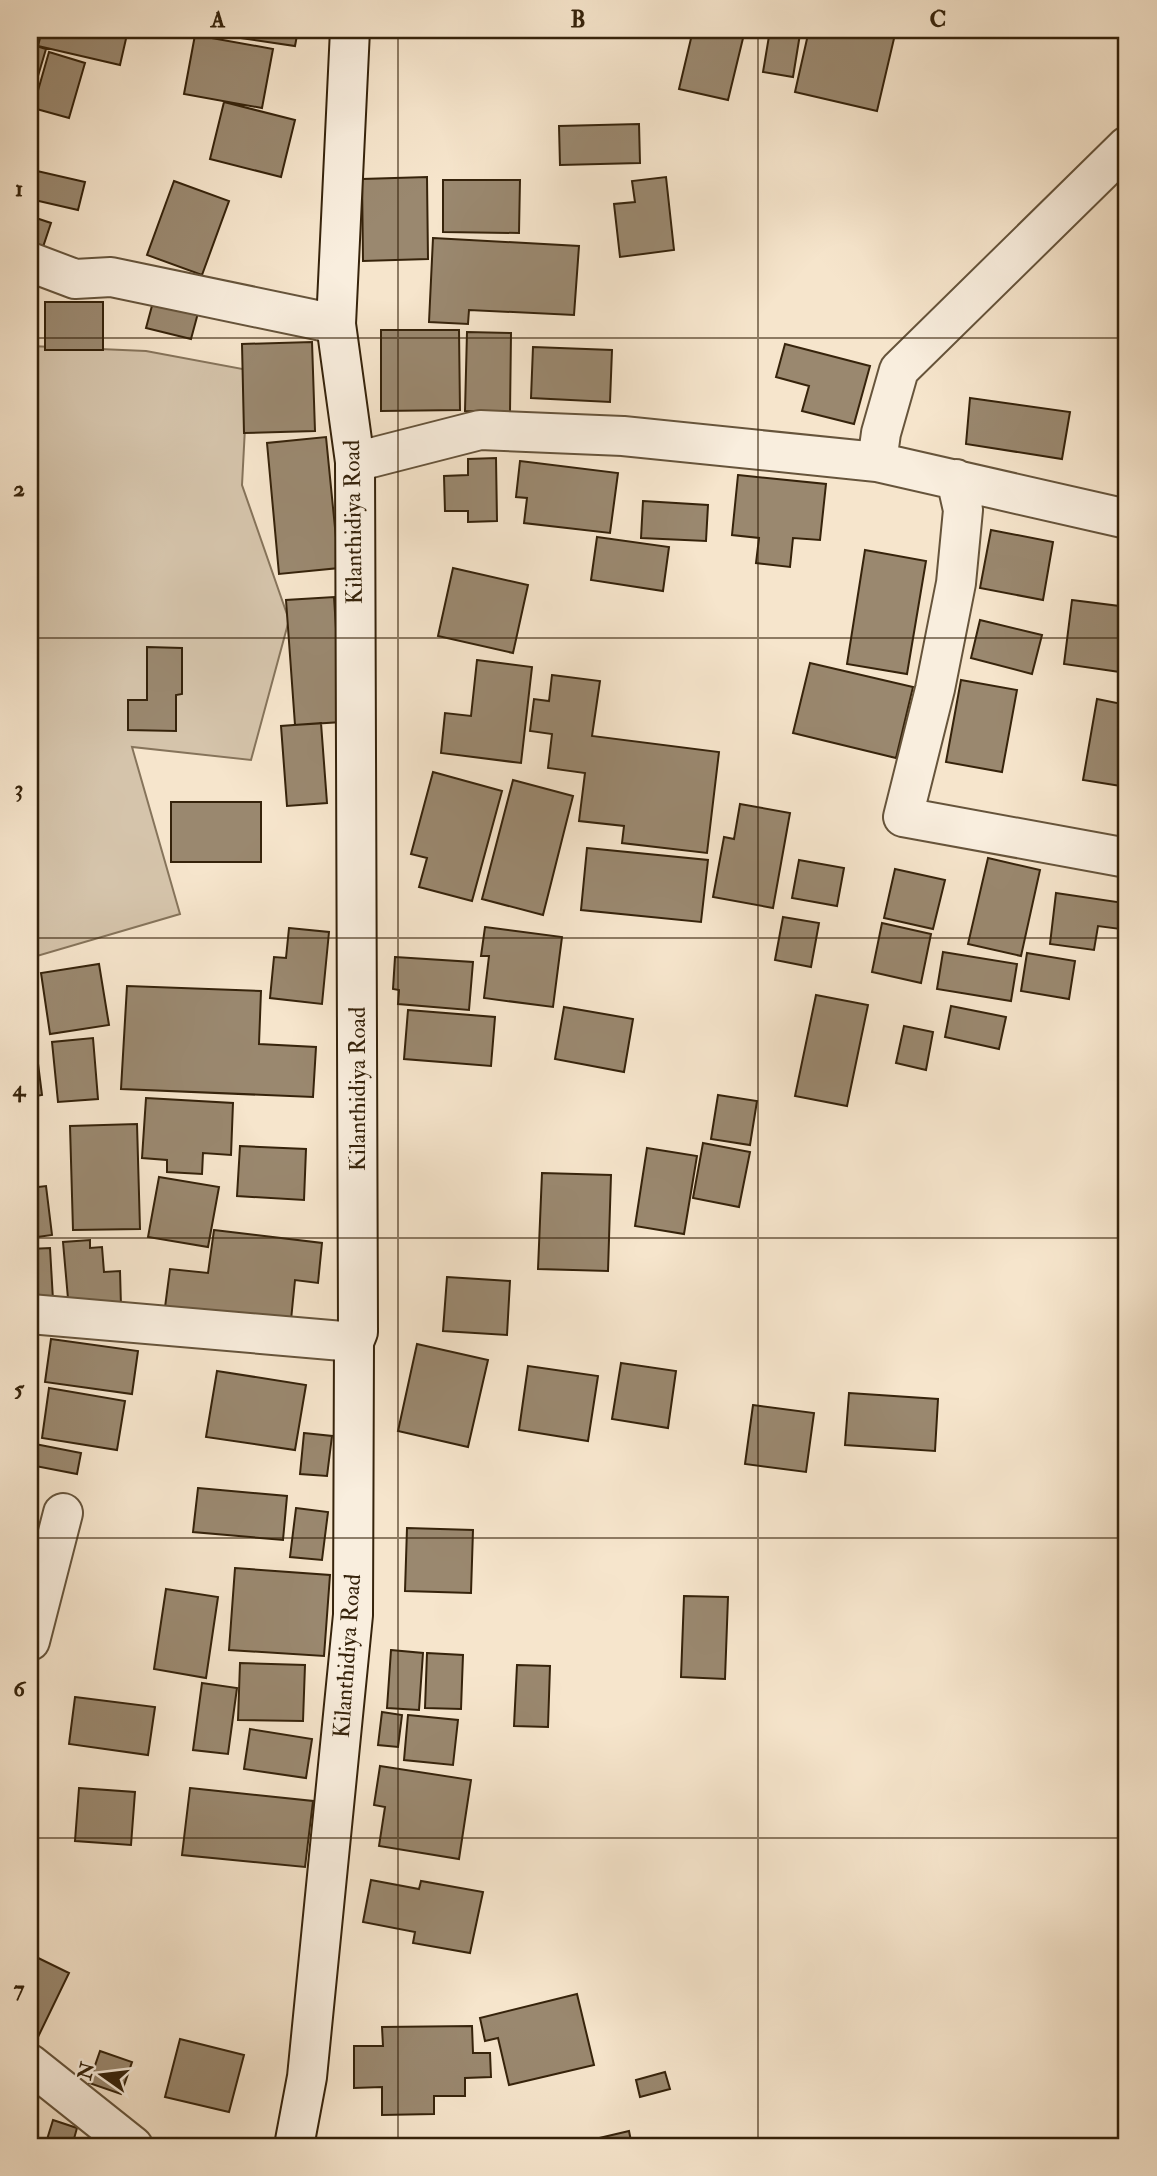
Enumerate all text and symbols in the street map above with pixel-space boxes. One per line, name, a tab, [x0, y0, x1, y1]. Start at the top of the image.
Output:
text: A	[210, 5, 226, 34]
text: B	[570, 5, 586, 34]
text: C	[930, 5, 946, 34]
text: 1	[15, 174, 23, 203]
street label: Kilanthidiya Road	[337, 439, 369, 605]
text: 2	[13, 474, 25, 503]
text: 3	[15, 774, 23, 803]
street label: Kilanthidiya Road	[343, 1007, 372, 1171]
text: 4	[12, 1074, 27, 1103]
text: 5	[14, 1374, 25, 1403]
street label: Kilanthidiya Road	[327, 1573, 367, 1739]
text: 6	[13, 1674, 27, 1703]
text: 7	[14, 1974, 25, 2003]
north arrow	[66, 2039, 136, 2110]
text: N	[73, 2059, 100, 2083]

